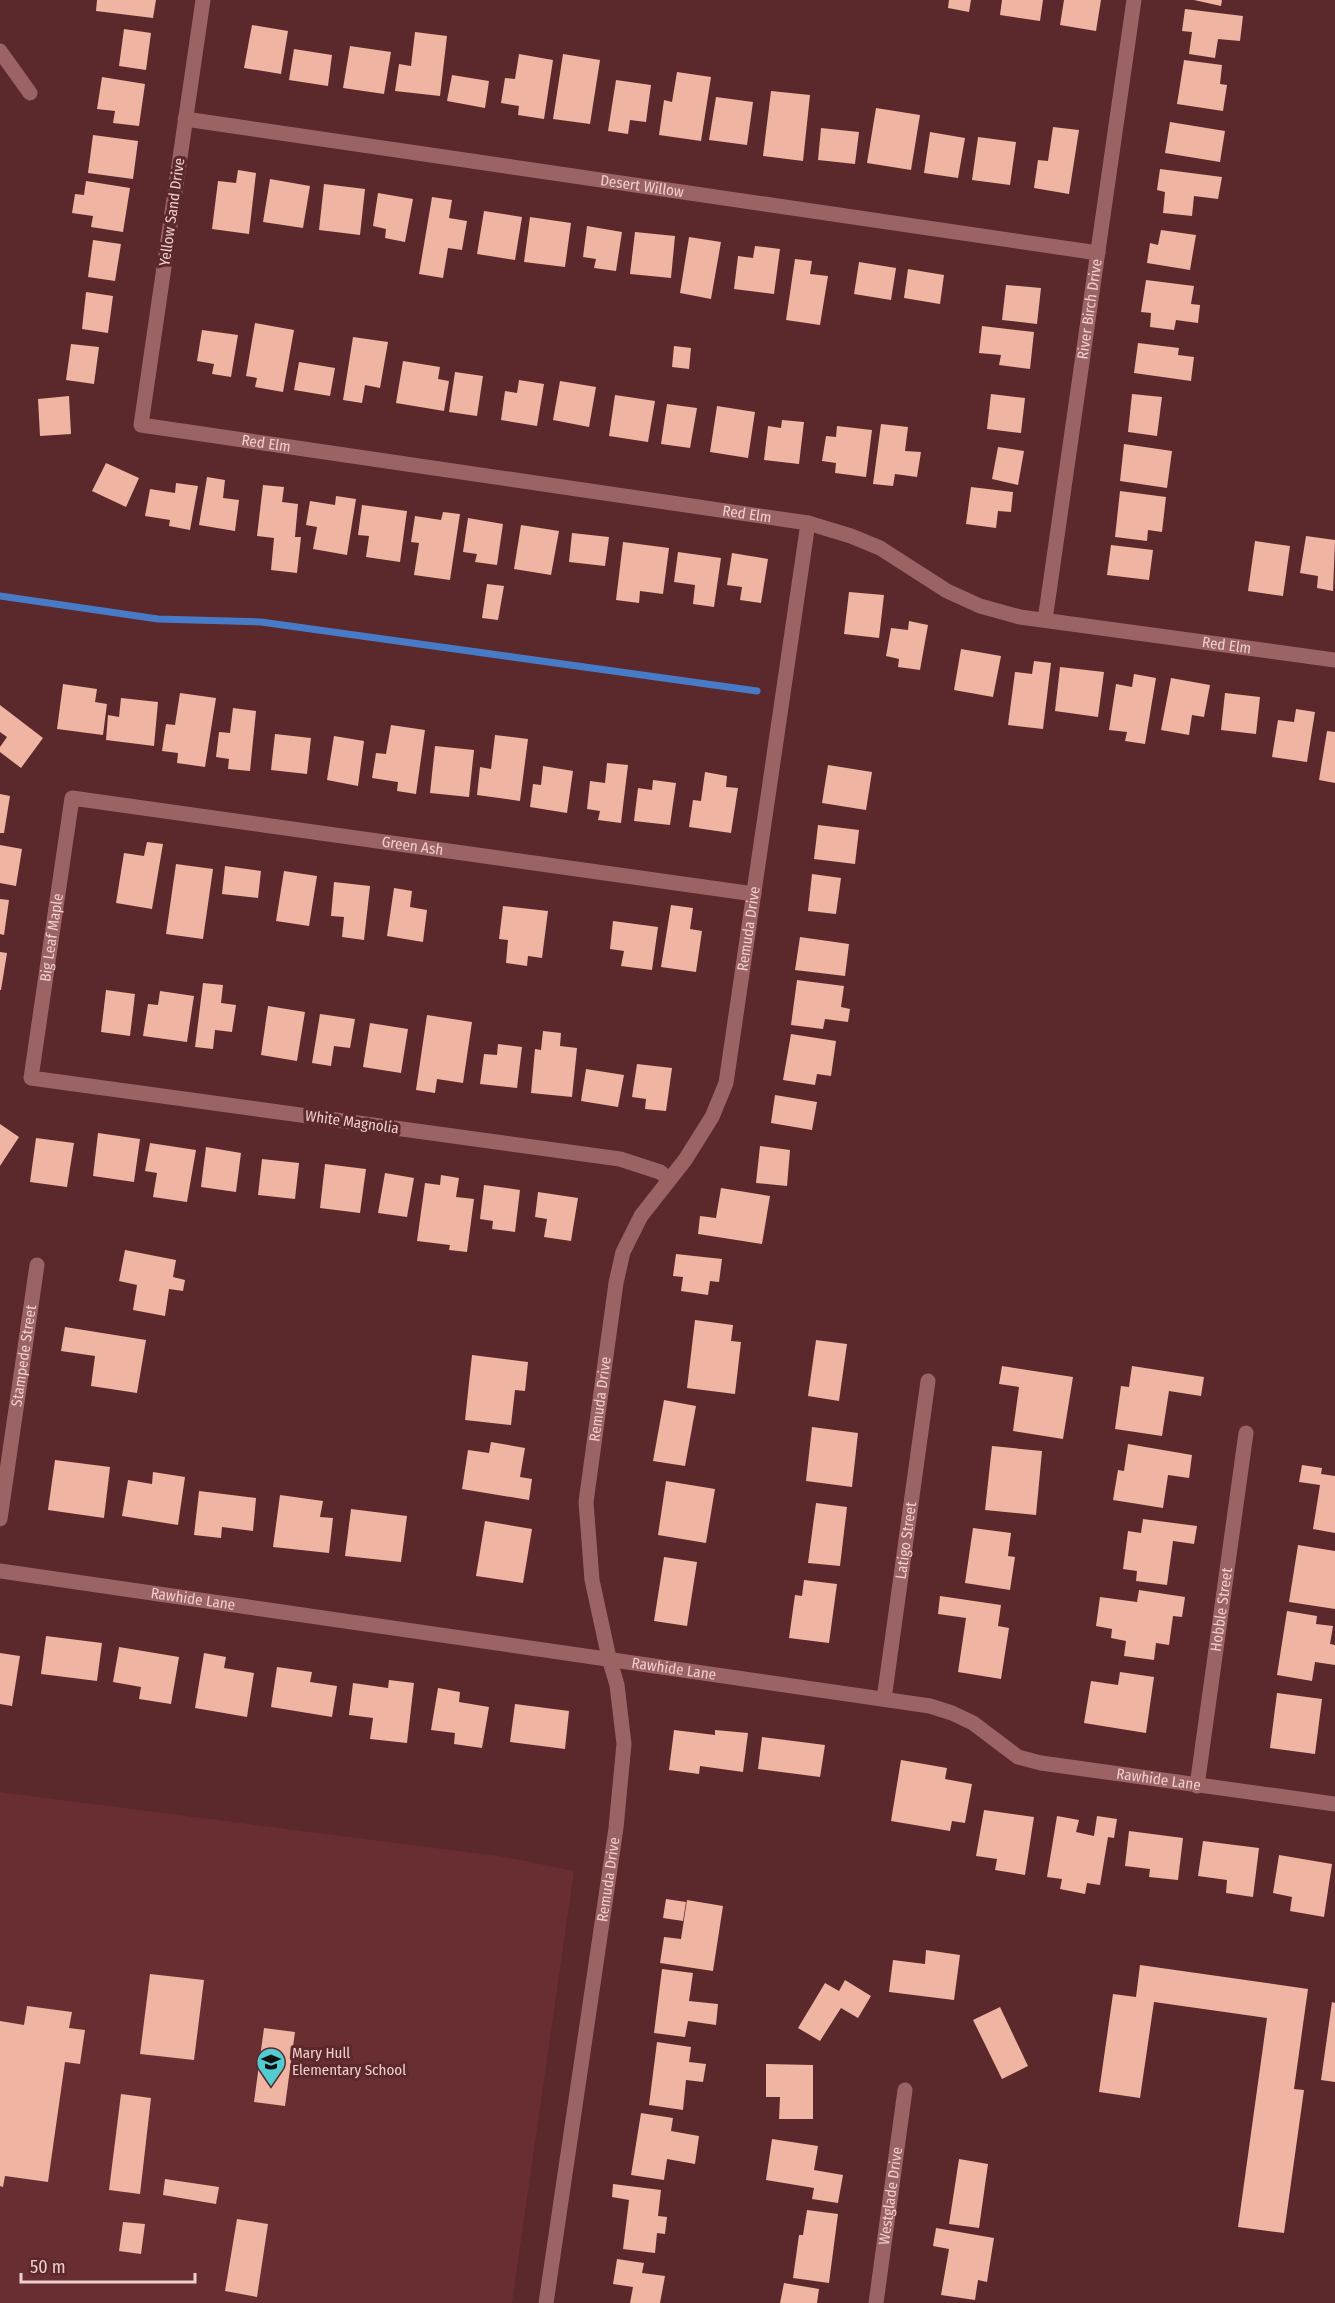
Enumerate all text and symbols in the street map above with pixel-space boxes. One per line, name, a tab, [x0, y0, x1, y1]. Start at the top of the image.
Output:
street label: Yellow Sand Drive	[155, 157, 189, 267]
street label: Desert Willow	[599, 171, 685, 201]
street label: River Birch Drive	[1074, 258, 1106, 361]
street label: Red Elm	[240, 431, 292, 456]
street label: Red Elm	[721, 502, 773, 527]
street label: Red Elm	[1201, 633, 1252, 657]
street label: Green Ash	[381, 833, 445, 859]
street label: Remuda Drive	[734, 885, 764, 972]
street label: Big Leaf Maple	[36, 892, 67, 983]
street label: White Magnolia	[304, 1107, 400, 1137]
street label: Stampede Street	[7, 1304, 40, 1408]
street label: Remuda Drive	[585, 1356, 615, 1443]
street label: Latigo Street	[892, 1501, 920, 1580]
street label: Hobble Street	[1207, 1566, 1236, 1653]
street label: Rawhide Lane	[150, 1584, 236, 1614]
street label: Rawhide Lane	[631, 1654, 717, 1684]
street label: Rawhide Lane	[1115, 1765, 1202, 1794]
street label: Remuda Drive	[593, 1836, 624, 1923]
place label: Mary Hull Elementary School	[292, 2044, 406, 2079]
school or university icon: Mary Hull Elementary School	[255, 2046, 287, 2088]
street label: Westglade Drive	[875, 2146, 906, 2246]
scale bar	[21, 2246, 195, 2284]
text: 50 m	[30, 2256, 66, 2278]

